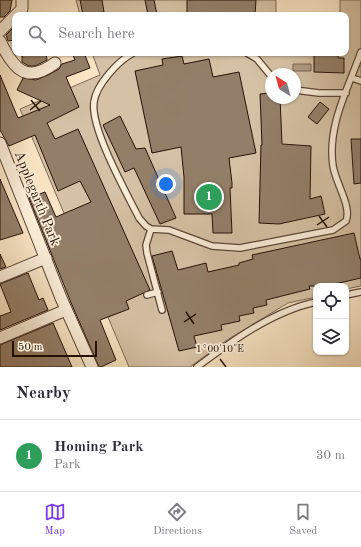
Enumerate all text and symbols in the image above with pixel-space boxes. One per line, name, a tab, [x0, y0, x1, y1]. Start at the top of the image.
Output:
search box	[12, 12, 349, 56]
icon: search	[26, 23, 48, 45]
text: Search here	[58, 27, 135, 42]
north arrow	[265, 68, 301, 104]
street label: Applegarth Park	[12, 149, 62, 248]
your location	[156, 174, 176, 194]
pin: 1	[196, 182, 222, 212]
map controls	[313, 283, 349, 355]
button: locate	[313, 283, 349, 319]
button: layers	[313, 319, 349, 355]
scale bar	[12, 339, 97, 358]
text: 50 m	[18, 342, 43, 353]
text: 1°00'10"E	[196, 344, 244, 354]
text: Nearby	[16, 385, 71, 402]
text: Homing Park	[54, 440, 144, 455]
text: 1	[25, 449, 33, 462]
text: 30 m	[316, 449, 345, 462]
text: Park	[54, 458, 81, 471]
tab: Map	[44, 501, 66, 539]
tab: Directions	[153, 501, 202, 539]
tab: Saved	[289, 501, 317, 539]

